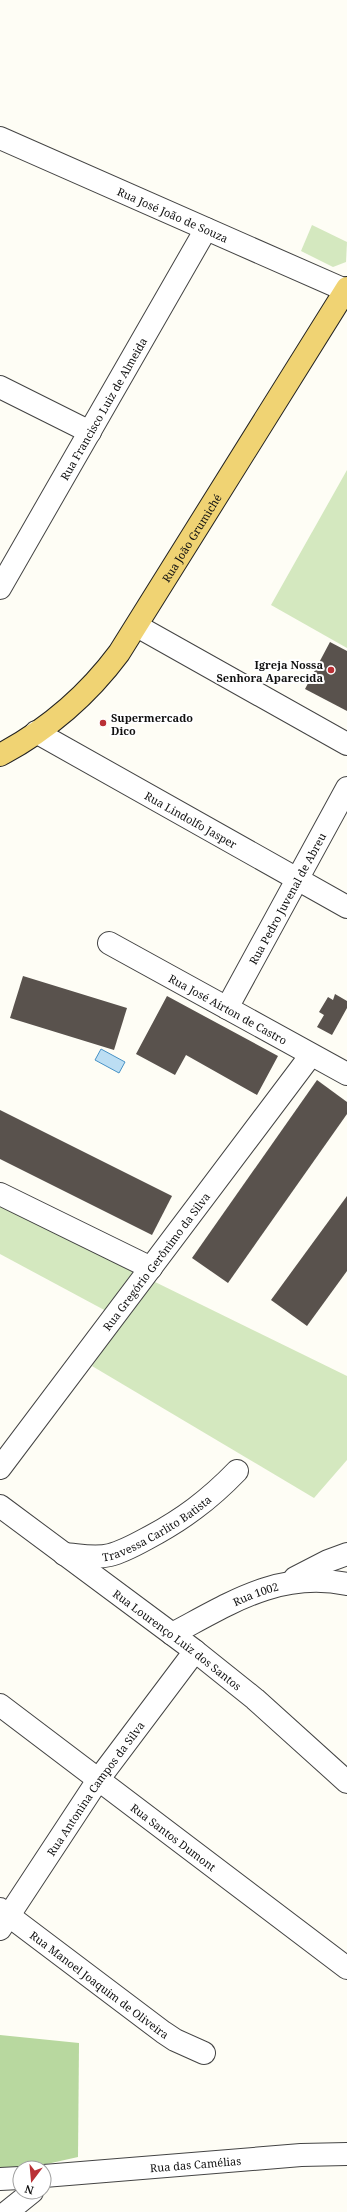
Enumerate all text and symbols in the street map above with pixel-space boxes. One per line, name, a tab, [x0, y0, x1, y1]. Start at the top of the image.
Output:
street label: Rua José João de Souza	[115, 183, 231, 245]
street label: Rua Francisco Luiz de Almeida	[56, 334, 150, 482]
street label: Rua João Grumiché	[158, 491, 224, 585]
place label: Igreja Nossa Senhora Aparecida	[216, 657, 323, 685]
marker: Igreja Nossa Senhora Aparecida	[326, 665, 336, 675]
place label: Supermercado Dico	[111, 710, 193, 738]
marker: Supermercado Dico	[98, 718, 108, 728]
street label: Rua Lindolfo Jasper	[142, 787, 241, 852]
street label: Rua Pedro Juvenal de Abreu	[245, 830, 329, 967]
street label: Rua José Airton de Castro	[166, 970, 290, 1047]
street label: Rua Gregório Gerônimo da Silva	[99, 1189, 213, 1333]
street label: Travessa Carlito Batista	[101, 1491, 214, 1564]
street label: Rua 1002	[230, 1578, 280, 1609]
street label: Rua Lourenço Luiz dos Santos	[110, 1585, 245, 1693]
street label: Rua Antonina Campos da Silva	[43, 1718, 147, 1858]
street label: Rua Santos Dumont	[128, 1799, 220, 1874]
street label: Rua Manoel Joaquim de Oliveira	[27, 1927, 172, 2042]
street label: Rua das Camélias	[149, 2152, 242, 2175]
north arrow	[12, 2160, 52, 2200]
text: N	[23, 2182, 35, 2198]

